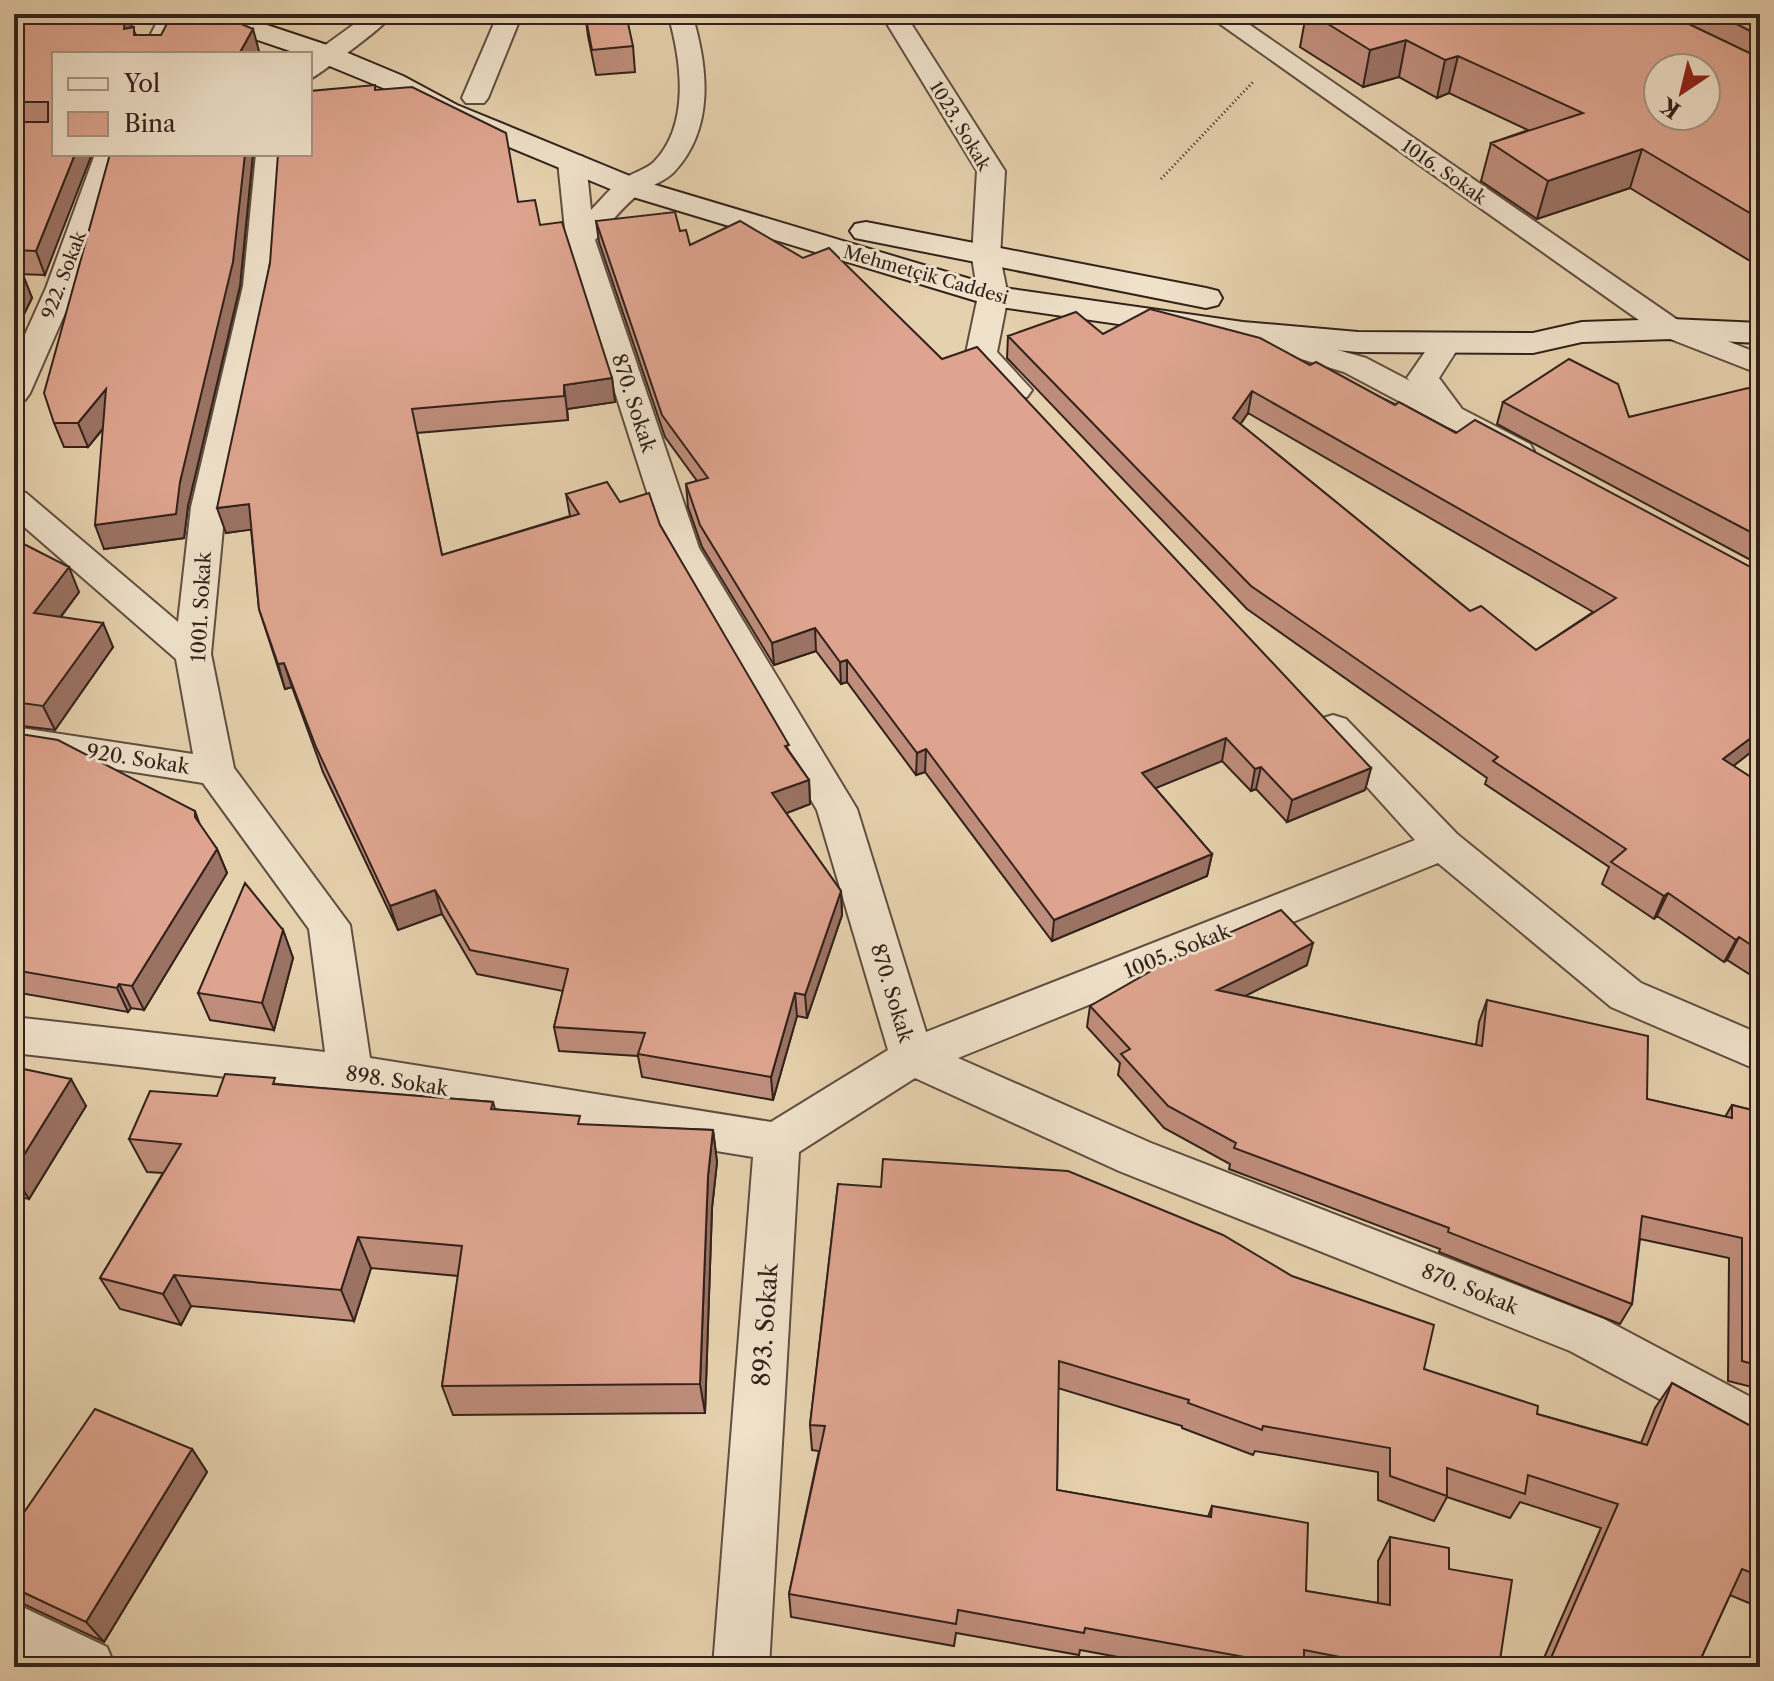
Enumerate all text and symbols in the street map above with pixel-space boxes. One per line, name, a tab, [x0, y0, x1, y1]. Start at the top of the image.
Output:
legend	[52, 52, 312, 156]
north arrow	[1642, 52, 1722, 132]
text: Yol	[123, 69, 160, 98]
street label: 1023. Sokak	[925, 77, 996, 176]
text: K	[1655, 91, 1686, 124]
text: Bina	[124, 109, 176, 138]
street label: 1016. Sokak	[1397, 135, 1492, 210]
street label: 922. Sokak	[37, 226, 91, 322]
street label: Mehmetçik Caddesi	[841, 241, 1012, 309]
street label: 870. Sokak	[607, 351, 662, 457]
street label: 1001. Sokak	[186, 550, 216, 663]
street label: 920. Sokak	[85, 739, 192, 779]
street label: 1005. Sokak	[1120, 918, 1235, 983]
street label: 870. Sokak	[866, 941, 919, 1047]
street label: 898. Sokak	[344, 1061, 451, 1101]
street label: 870. Sokak	[1418, 1259, 1523, 1320]
street label: 893. Sokak	[746, 1261, 784, 1387]

